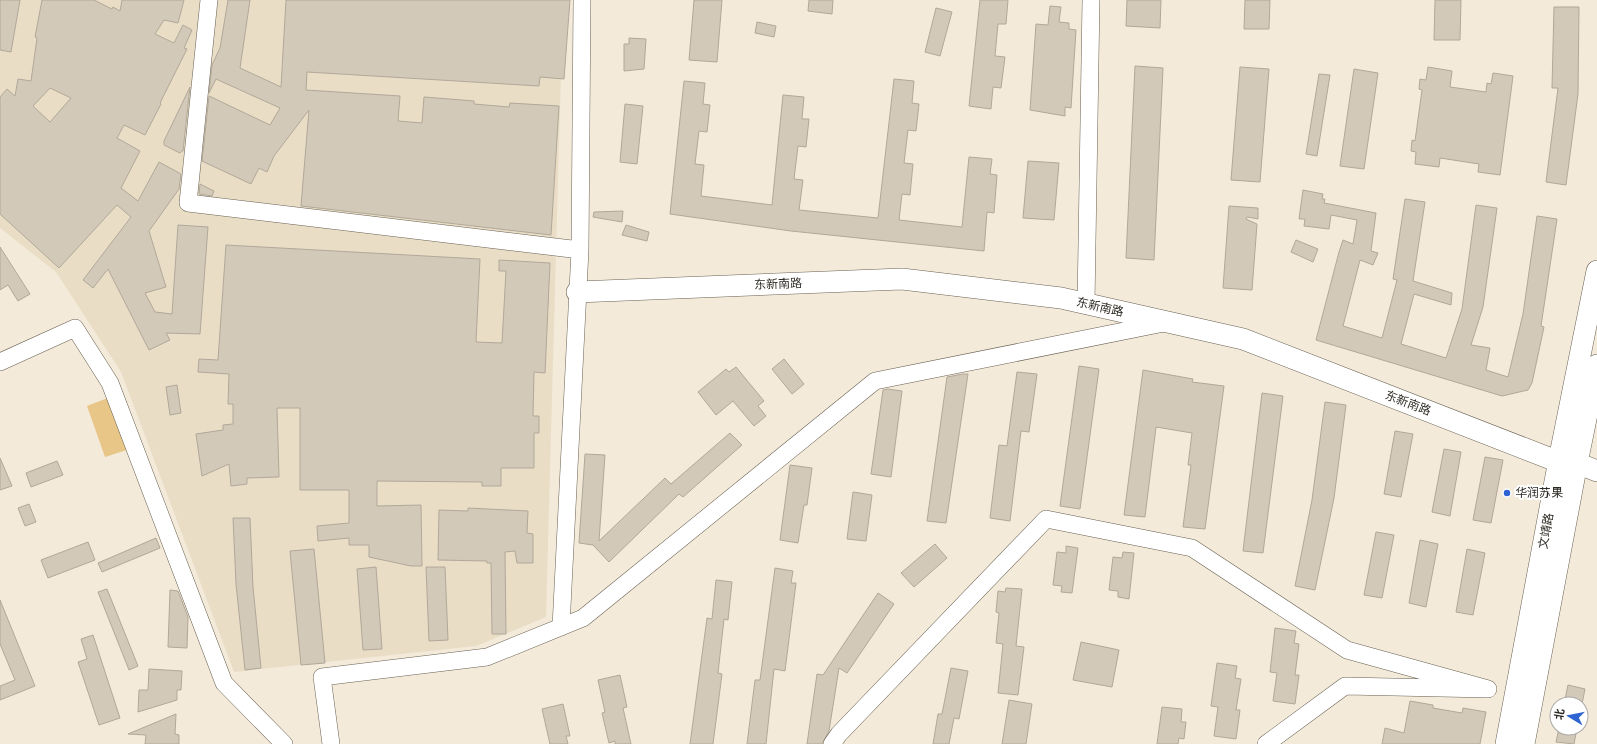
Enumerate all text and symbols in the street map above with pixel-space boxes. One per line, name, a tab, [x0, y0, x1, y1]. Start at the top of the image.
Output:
street label: 东新南路	[754, 276, 802, 292]
street label: 东新南路	[1075, 295, 1125, 319]
street label: 东新南路	[1383, 388, 1433, 418]
place label: 华润苏果	[1515, 486, 1563, 500]
marker: 华润苏果	[1502, 488, 1512, 498]
street label: 文靖路	[1536, 512, 1556, 550]
north arrow	[1549, 696, 1589, 736]
text: 北	[1552, 708, 1567, 721]

